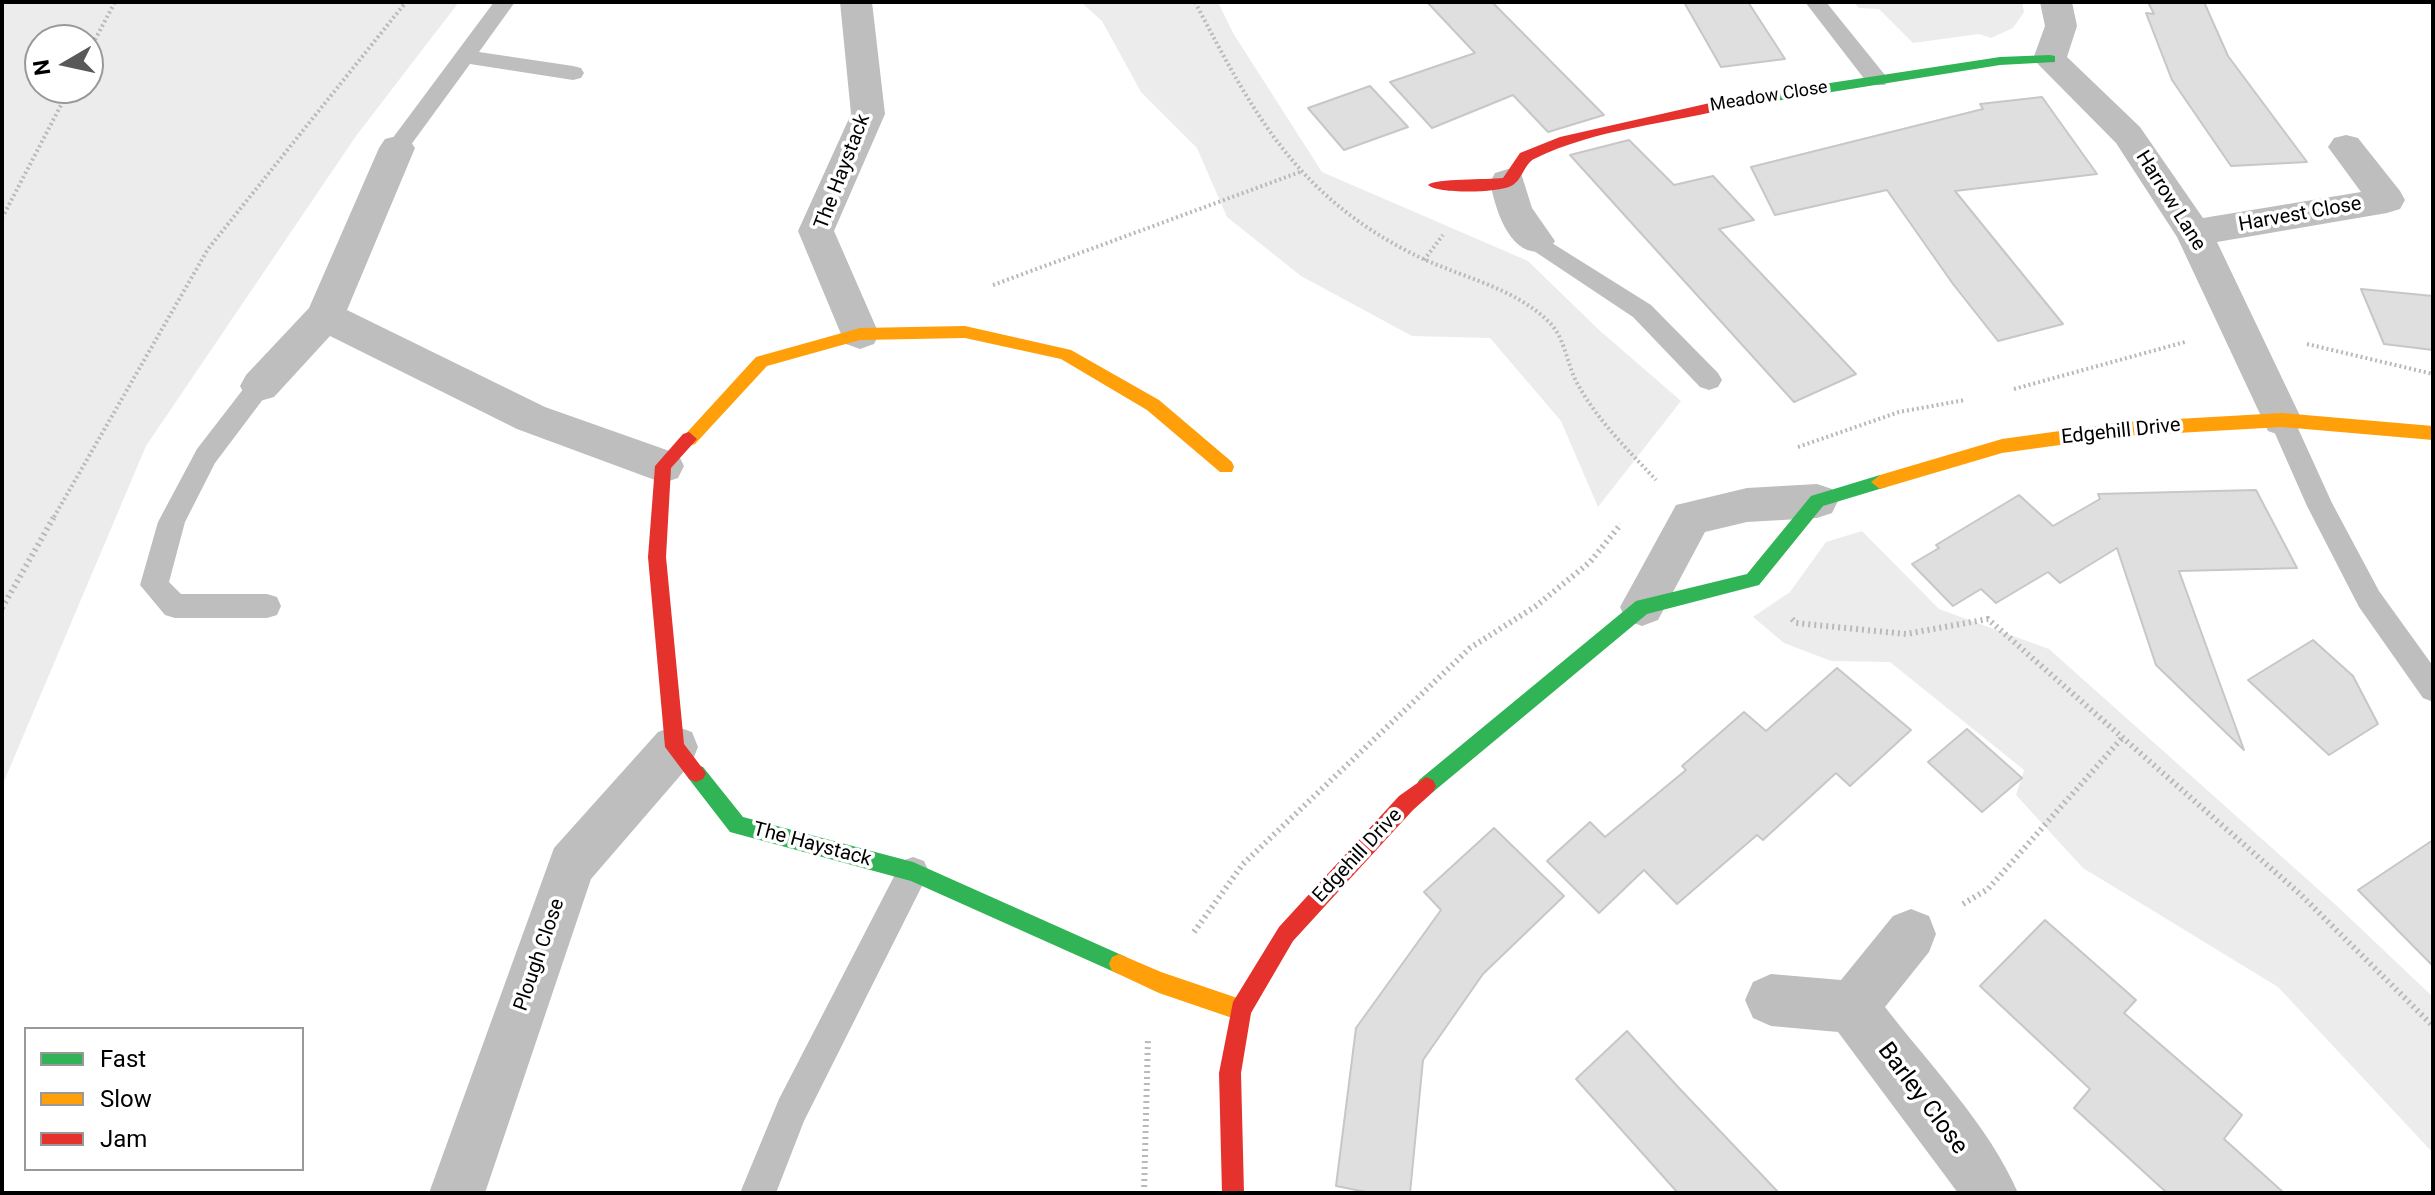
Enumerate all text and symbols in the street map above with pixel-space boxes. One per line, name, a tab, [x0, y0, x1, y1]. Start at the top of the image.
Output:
north arrow	[24, 24, 104, 104]
text: N	[28, 58, 55, 77]
street label: Meadow Close	[1709, 77, 1829, 117]
street label: The Haystack	[810, 111, 876, 233]
street label: Harrow Lane	[2130, 147, 2210, 255]
street label: Harvest Close	[2237, 192, 2363, 238]
street label: Edgehill Drive	[2060, 414, 2182, 450]
street label: Edgehill Drive	[1308, 804, 1408, 908]
street label: The Haystack	[750, 818, 874, 872]
street label: Plough Close	[510, 896, 570, 1014]
legend	[24, 1027, 304, 1171]
street label: Barley Close	[1871, 1038, 1973, 1160]
text: Fast	[100, 1045, 146, 1073]
text: Slow	[100, 1085, 152, 1113]
text: Jam	[100, 1125, 147, 1153]

